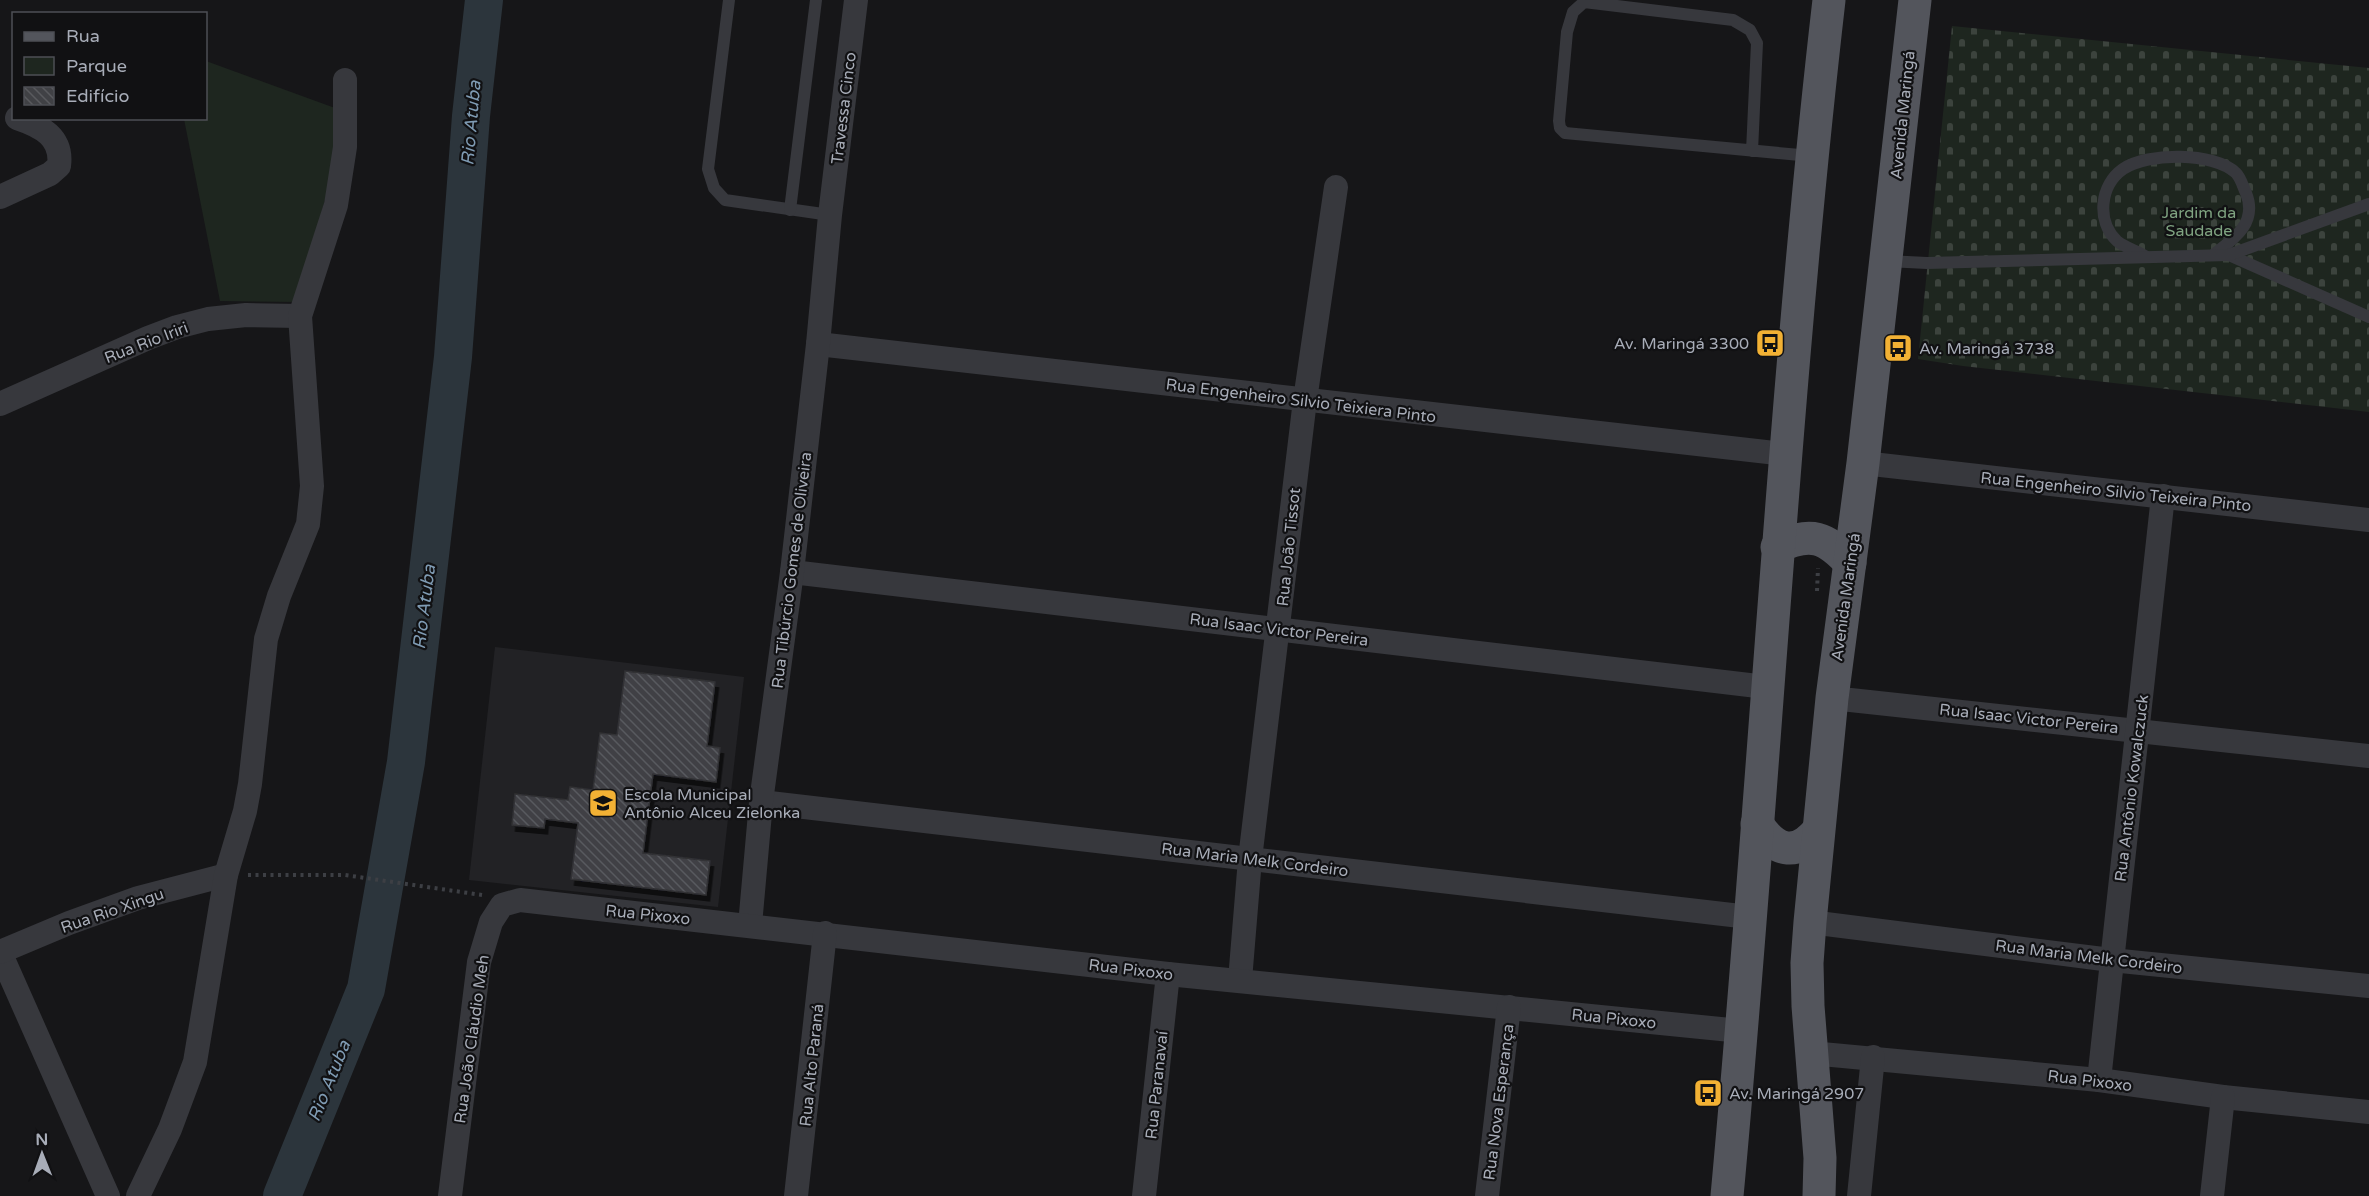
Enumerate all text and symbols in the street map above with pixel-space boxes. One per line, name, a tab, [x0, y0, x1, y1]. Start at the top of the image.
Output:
legend	[12, 12, 207, 120]
text: Rua	[66, 25, 100, 47]
street label: Avenida Maringá	[1886, 50, 1920, 180]
street label: Travessa Cinco	[827, 51, 861, 165]
text: Parque	[66, 55, 127, 77]
water label: Rio Atuba	[456, 79, 486, 166]
text: Edifício	[66, 85, 130, 107]
park label: Jardim da Saudade	[2162, 203, 2236, 241]
street label: Rua Rio Iriri	[102, 318, 191, 368]
bus stop icon: Av. Maringá 3300	[1754, 327, 1786, 359]
bus stop icon: Av. Maringá 3738	[1882, 332, 1914, 364]
place label: Av. Maringá 3300	[1614, 334, 1749, 354]
place label: Av. Maringá 3738	[1919, 339, 2054, 359]
street label: Rua Engenheiro Silvio Teixiera Pinto	[1165, 374, 1437, 428]
street label: Rua Tibúrcio Gomes de Oliveira	[768, 451, 816, 689]
street label: Rua Engenheiro Silvio Teixeira Pinto	[1980, 468, 2252, 516]
street label: Rua João Tissot	[1273, 487, 1305, 607]
street label: Avenida Maringá	[1827, 532, 1865, 662]
water label: Rio Atuba	[408, 562, 440, 651]
street label: Rua Isaac Victor Pereira	[1188, 609, 1369, 651]
street label: Rua Antônio Kowalczuck	[2111, 693, 2153, 883]
street label: Rua Isaac Victor Pereira	[1938, 700, 2120, 738]
place label: Escola Municipal Antônio Alceu Zielonka	[624, 785, 800, 823]
school or university icon: Escola Municipal Antônio Alceu Zielonka	[587, 787, 619, 819]
street label: Rua Maria Melk Cordeiro	[1160, 839, 1350, 881]
street label: Rua Rio Xingu	[58, 884, 167, 938]
street label: Rua Pixoxo	[605, 901, 691, 929]
street label: Rua Maria Melk Cordeiro	[1994, 936, 2184, 978]
street label: Rua João Cláudio Meh	[450, 954, 494, 1125]
street label: Rua Pixoxo	[1087, 955, 1174, 985]
street label: Rua Alto Paraná	[796, 1003, 828, 1127]
street label: Rua Pixoxo	[1571, 1005, 1657, 1033]
street label: Rua Nova Esperança	[1479, 1023, 1519, 1181]
street label: Rua Paranavaí	[1141, 1030, 1173, 1140]
water label: Rio Atuba	[303, 1037, 355, 1125]
street label: Rua Pixoxo	[2046, 1066, 2133, 1096]
bus stop icon: Av. Maringá 2907	[1692, 1077, 1724, 1109]
place label: Av. Maringá 2907	[1729, 1084, 1864, 1104]
north arrow	[12, 1124, 72, 1184]
text: N	[35, 1130, 48, 1150]

